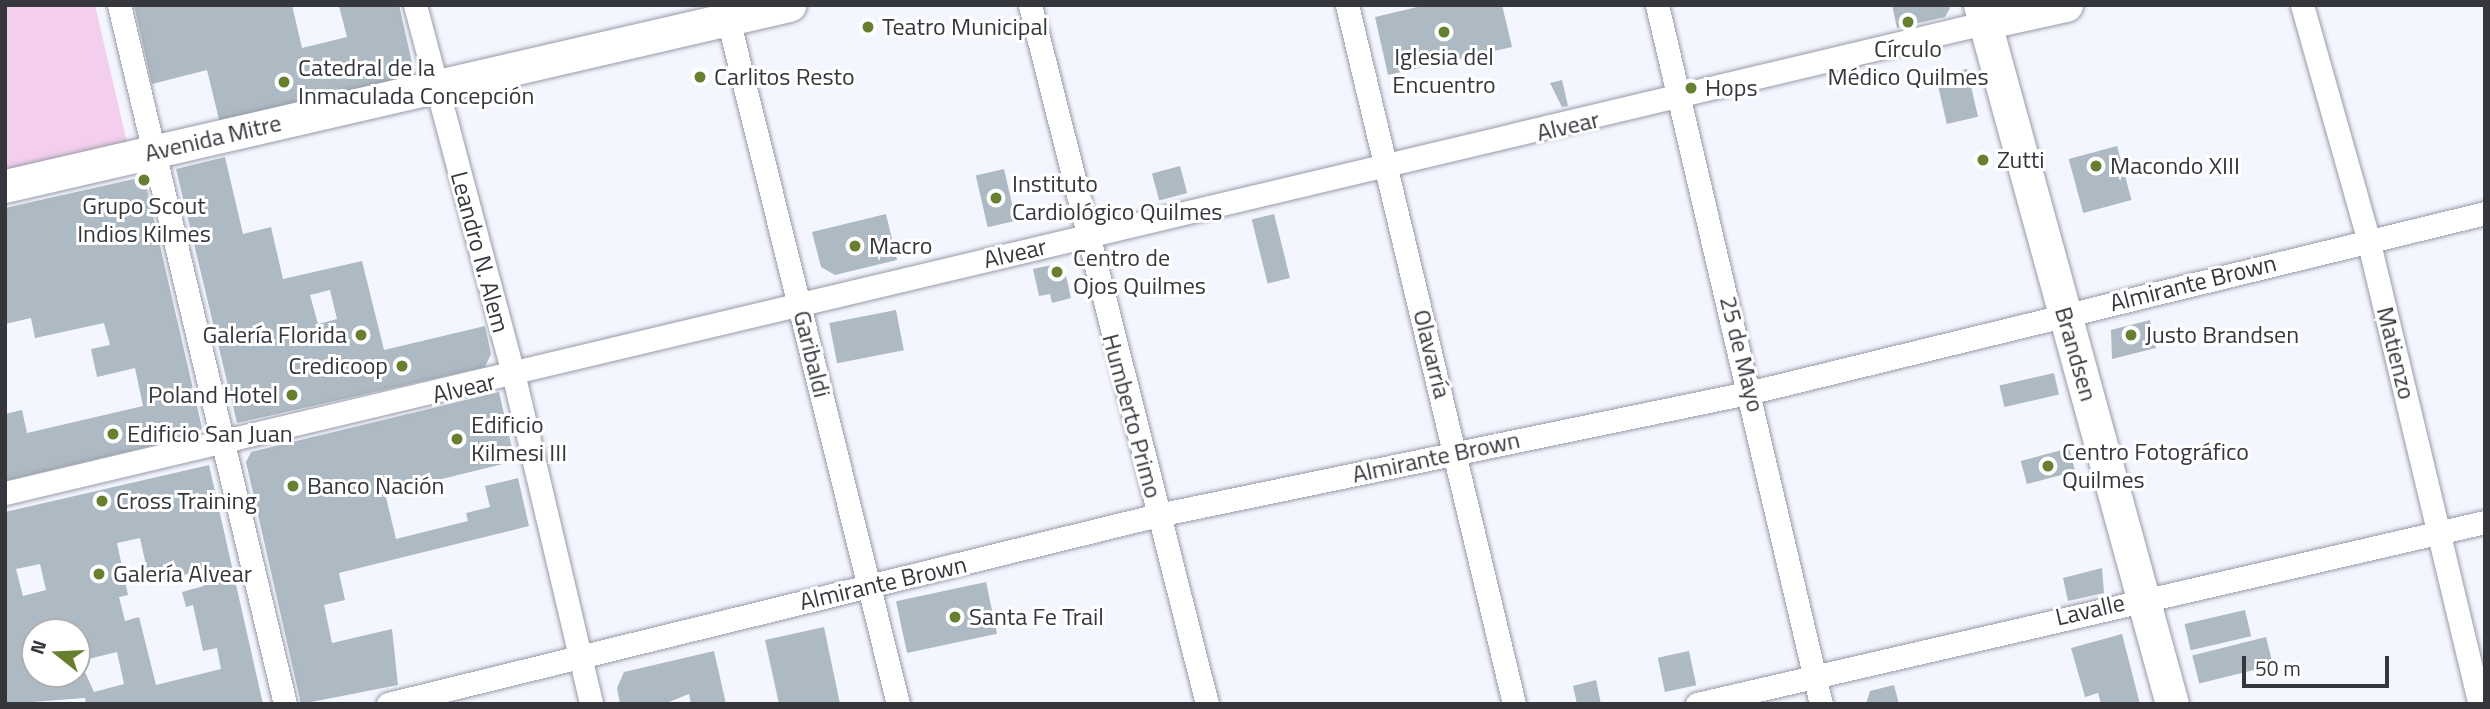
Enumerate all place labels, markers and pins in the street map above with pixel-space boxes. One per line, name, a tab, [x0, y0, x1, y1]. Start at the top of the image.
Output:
marker: Círculo Médico Quilmes	[1898, 12, 1918, 32]
place label: Teatro Municipal	[882, 13, 1048, 41]
marker: Teatro Municipal	[860, 19, 876, 35]
marker: Iglesia del Encuentro	[1436, 24, 1452, 40]
place label: Círculo Médico Quilmes	[1827, 35, 1989, 91]
place label: Iglesia del Encuentro	[1392, 43, 1496, 99]
place label: Catedral de la Inmaculada Concepción	[298, 54, 534, 110]
place label: Carlitos Resto	[714, 63, 855, 91]
marker: Carlitos Resto	[692, 69, 708, 85]
marker: Catedral de la Inmaculada Concepción	[276, 74, 292, 90]
place label: Hops	[1705, 74, 1758, 102]
marker: Hops	[1683, 80, 1699, 96]
place label: Zutti	[1997, 146, 2044, 174]
marker: Zutti	[1975, 152, 1991, 168]
place label: Macondo XIII	[2110, 152, 2240, 180]
marker: Macondo XIII	[2088, 158, 2104, 174]
place label: Instituto Cardiológico Quilmes	[1012, 170, 1223, 226]
marker: Grupo Scout Indios Kilmes	[136, 172, 152, 188]
marker: Instituto Cardiológico Quilmes	[986, 188, 1006, 208]
place label: Grupo Scout Indios Kilmes	[77, 192, 211, 248]
place label: Macro	[869, 232, 932, 260]
marker: Macro	[847, 238, 863, 254]
place label: Centro de Ojos Quilmes	[1073, 244, 1206, 300]
marker: Centro de Ojos Quilmes	[1047, 262, 1067, 282]
place label: Galería Florida	[203, 321, 347, 349]
place label: Justo Brandsen	[2145, 321, 2299, 349]
marker: Galería Florida	[353, 327, 369, 343]
marker: Justo Brandsen	[2123, 327, 2139, 343]
place label: Credicoop	[289, 352, 388, 380]
marker: Credicoop	[394, 358, 410, 374]
place label: Poland Hotel	[148, 381, 278, 409]
marker: Poland Hotel	[284, 387, 300, 403]
place label: Edificio Kilmesi III	[471, 411, 567, 467]
place label: Edificio San Juan	[127, 420, 293, 448]
marker: Edificio San Juan	[105, 426, 121, 442]
marker: Edificio Kilmesi III	[449, 431, 465, 447]
place label: Centro Fotográfico Quilmes	[2062, 438, 2249, 494]
marker: Centro Fotográfico Quilmes	[2040, 458, 2056, 474]
place label: Banco Nación	[307, 472, 444, 500]
marker: Banco Nación	[285, 478, 301, 494]
place label: Cross Training	[116, 487, 257, 515]
marker: Cross Training	[94, 493, 110, 509]
place label: Galería Alvear	[113, 560, 252, 588]
marker: Galería Alvear	[91, 566, 107, 582]
place label: Santa Fe Trail	[969, 603, 1104, 631]
marker: Santa Fe Trail	[947, 609, 963, 625]

